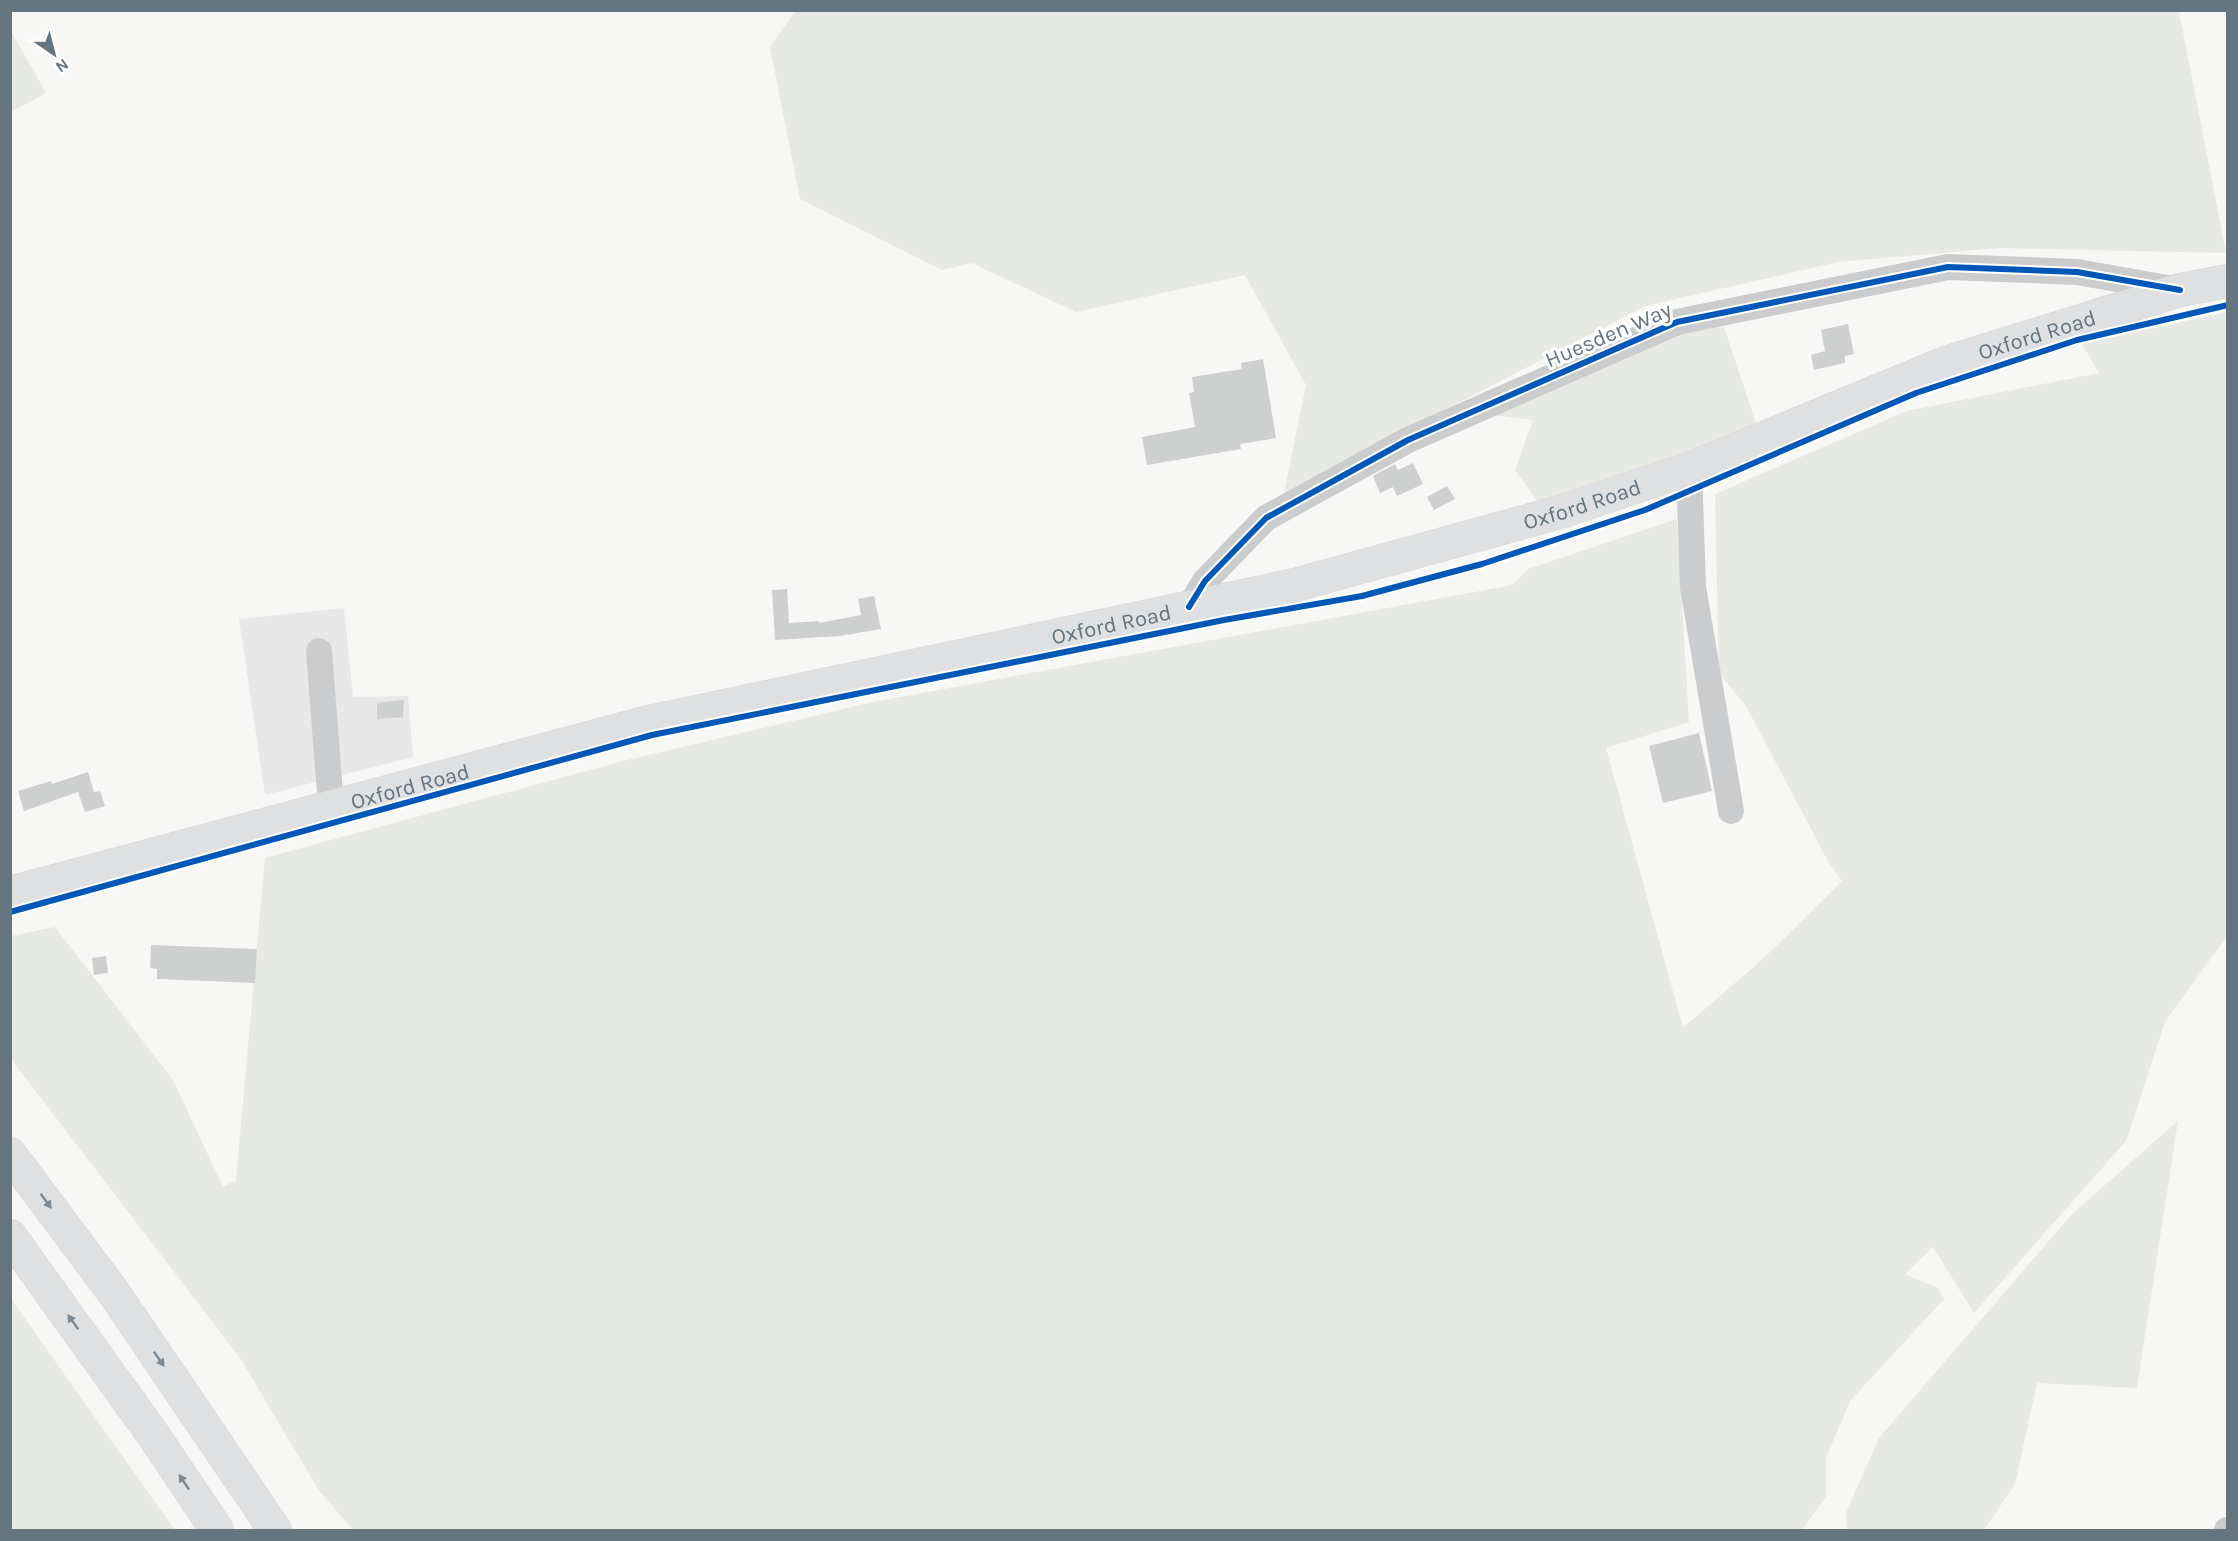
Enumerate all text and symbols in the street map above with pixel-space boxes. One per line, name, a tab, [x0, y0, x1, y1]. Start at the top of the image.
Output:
north arrow	[24, 24, 84, 84]
text: N	[52, 55, 72, 77]
street label: Huesden Way	[1541, 297, 1676, 373]
street label: Oxford Road	[1975, 305, 2099, 366]
street label: Oxford Road	[1520, 474, 1644, 535]
street label: Oxford Road	[1049, 600, 1174, 650]
street label: Oxford Road	[348, 759, 472, 815]
one-way arrow	[40, 1192, 52, 1208]
one-way arrow	[67, 1314, 79, 1330]
one-way arrow	[153, 1351, 165, 1367]
one-way arrow	[179, 1474, 190, 1490]

